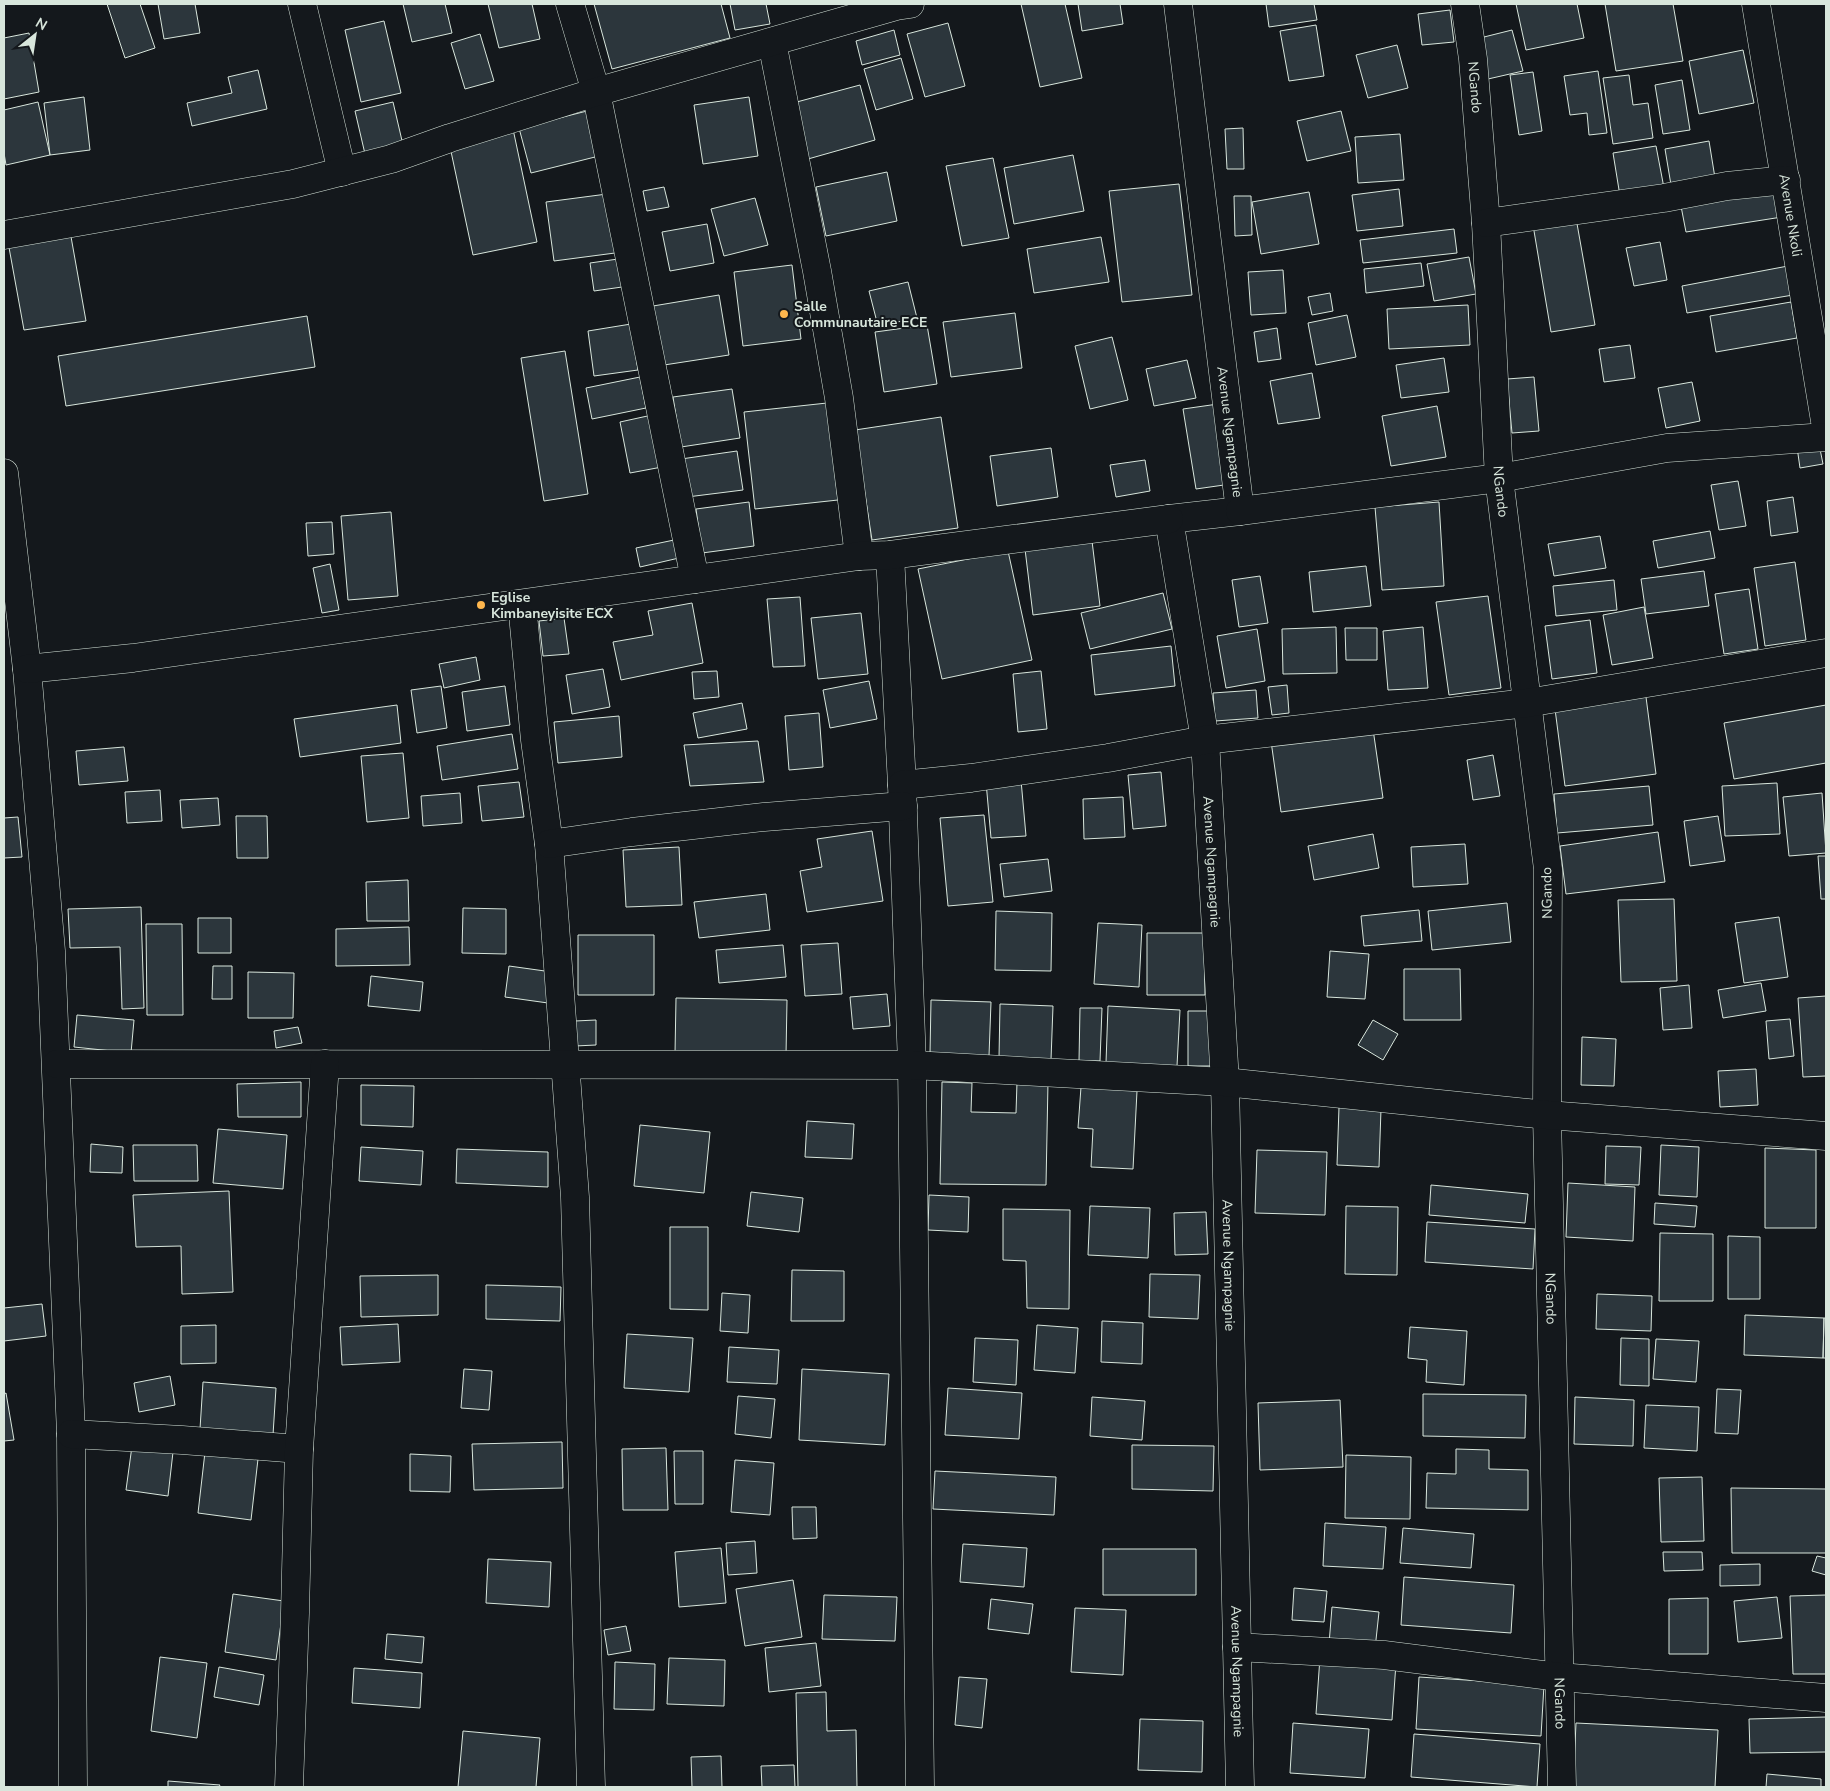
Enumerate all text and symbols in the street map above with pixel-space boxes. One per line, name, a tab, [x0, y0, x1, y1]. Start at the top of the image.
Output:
north arrow	[10, 10, 60, 60]
text: N	[32, 13, 51, 35]
street label: NGando	[1464, 61, 1487, 114]
street label: Avenue Nkoli	[1775, 172, 1807, 258]
place label: Salle Communautaire ECE	[794, 297, 927, 332]
marker: Salle Communautaire ECE	[778, 308, 790, 320]
street label: Avenue Ngampagnie	[1213, 365, 1248, 498]
street label: NGando	[1489, 465, 1513, 519]
place label: Eglise Kimbaneyisite ECX	[491, 588, 614, 623]
marker: Eglise Kimbaneyisite ECX	[475, 599, 487, 611]
street label: Avenue Ngampagnie	[1199, 795, 1225, 928]
street label: NGando	[1537, 867, 1557, 919]
street label: Avenue Ngampagnie	[1218, 1199, 1240, 1331]
street label: NGando	[1541, 1272, 1561, 1325]
street label: Avenue Ngampagnie	[1227, 1605, 1248, 1737]
street label: NGando	[1550, 1677, 1570, 1730]

